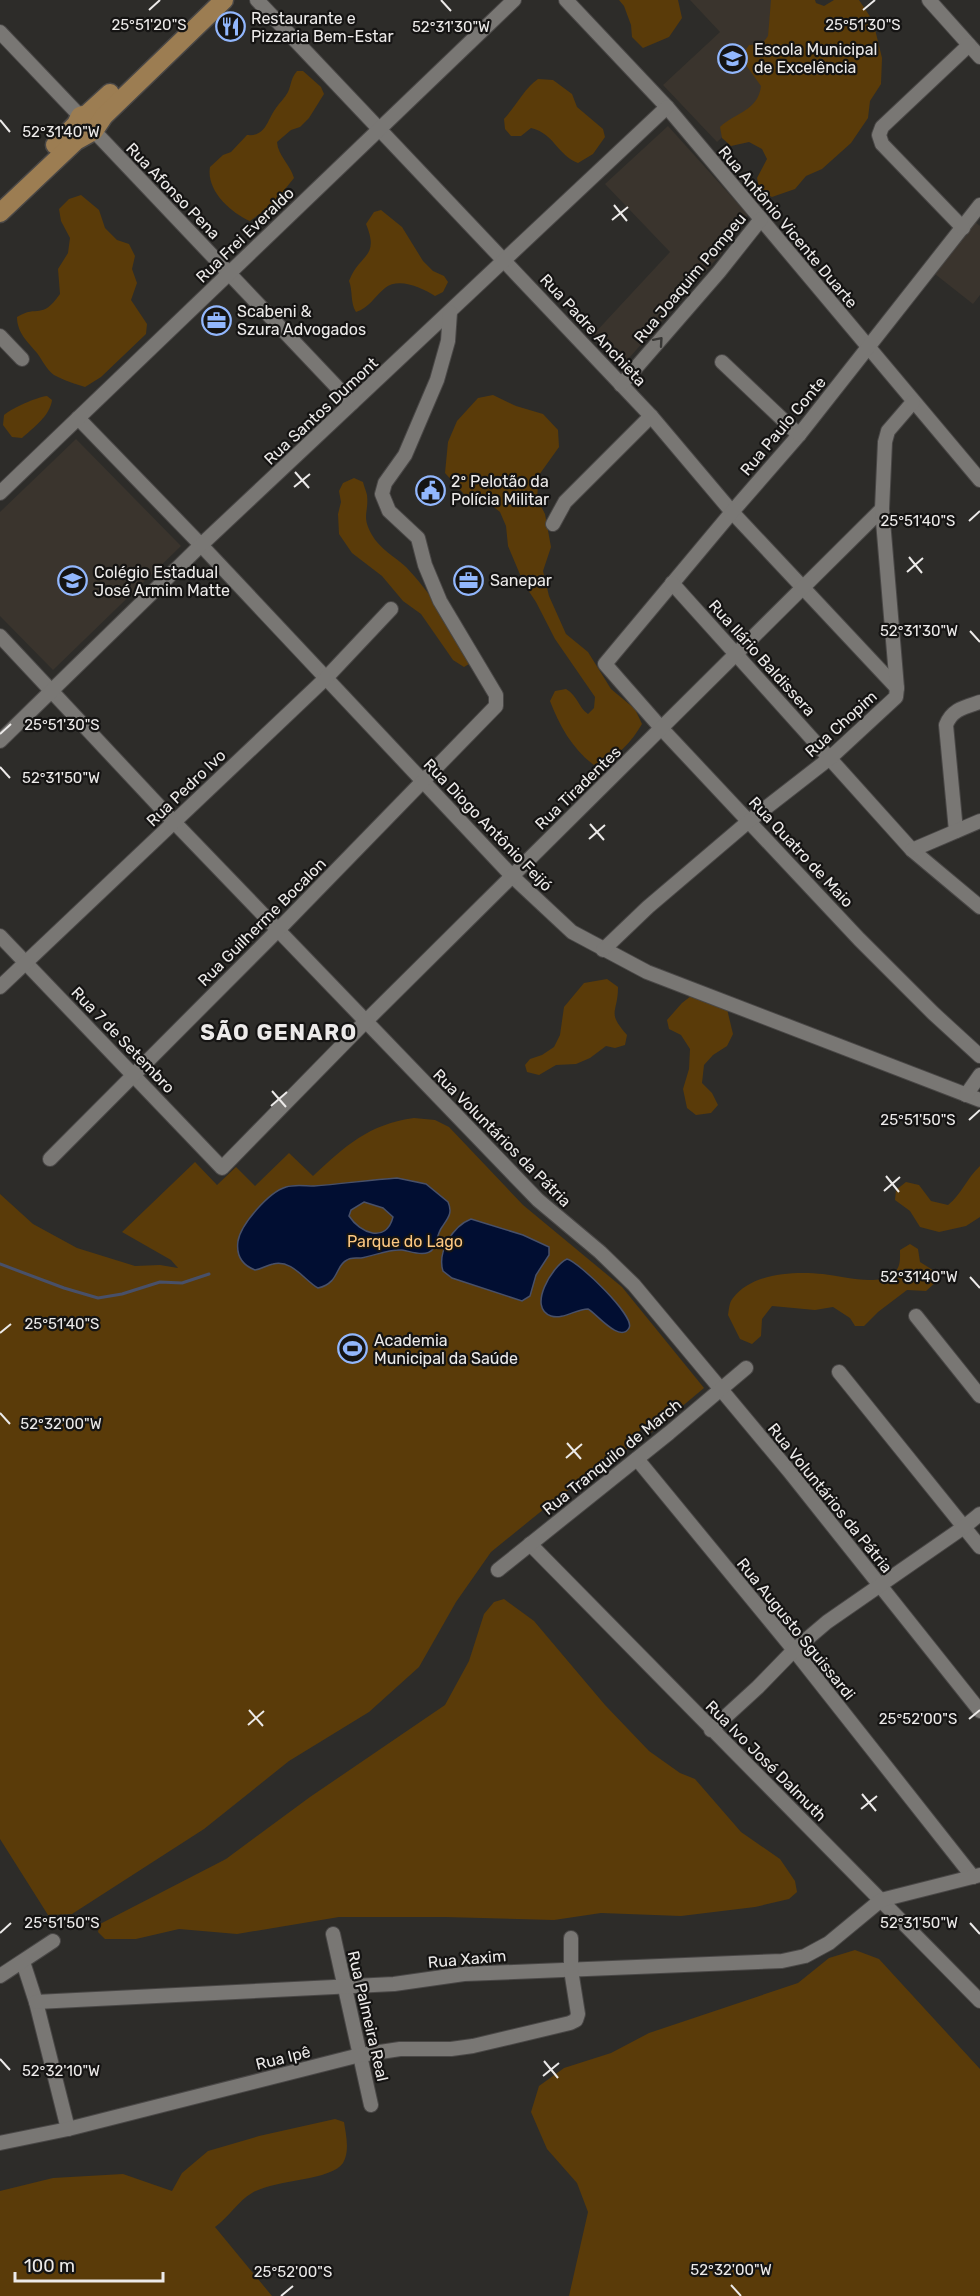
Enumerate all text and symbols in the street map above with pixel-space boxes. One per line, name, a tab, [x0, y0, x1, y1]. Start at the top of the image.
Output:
place label: Restaurante e Pizzaria Bem-Estar	[251, 9, 393, 46]
restaurant icon: Restaurante e Pizzaria Bem-Estar	[214, 11, 246, 43]
text: 25°51'20"S	[111, 16, 187, 34]
text: 25°51'30"S	[825, 16, 901, 34]
text: 52°31'30"W	[412, 18, 490, 36]
place label: Escola Municipal de Excelência	[754, 40, 877, 77]
school or university icon: Escola Municipal de Excelência	[717, 42, 749, 74]
text: 52°31'40"W	[22, 123, 100, 141]
street label: Rua Afonso Pena	[122, 139, 224, 243]
street label: Rua Antônio Vicente Duarte	[715, 142, 862, 312]
street label: Rua Frei Everaldo	[192, 183, 298, 287]
street label: Rua Joaquim Pompeu	[630, 209, 750, 347]
street label: Rua Padre Anchieta	[536, 270, 650, 390]
place label: Scabeni & Szura Advogados	[237, 302, 366, 339]
office icon: Scabeni & Szura Advogados	[200, 304, 232, 336]
one-way arrow	[652, 337, 663, 348]
street label: Rua Santos Dumont	[260, 353, 382, 469]
street label: Rua Paulo Conte	[736, 373, 830, 479]
place label: 2º Pelotão da Polícia Militar	[451, 472, 549, 509]
public building icon: 2º Pelotão da Polícia Militar	[414, 474, 446, 506]
text: 25°51'40"S	[881, 512, 955, 530]
place label: Colégio Estadual José Armim Matte	[94, 563, 230, 600]
office icon: Sanepar	[453, 564, 485, 596]
school or university icon: Colégio Estadual José Armim Matte	[57, 565, 89, 597]
place label: Sanepar	[490, 571, 552, 590]
street label: Rua Ilário Baldissera	[705, 596, 819, 720]
text: 52°31'30"W	[880, 622, 958, 640]
street label: Rua Chopim	[801, 687, 881, 761]
text: 25°51'30"S	[24, 716, 100, 734]
street label: Rua Tiradentes	[531, 742, 625, 834]
street label: Rua Pedro Ivo	[142, 746, 230, 830]
street label: Rua Diogo Antônio Feijó	[420, 755, 556, 895]
text: 52°31'50"W	[22, 769, 100, 787]
street label: Rua Quatro de Maio	[745, 793, 857, 911]
street label: Rua Guilherme Bocalon	[194, 854, 330, 990]
street label: Rua 7 de Setembro	[67, 983, 179, 1097]
district label: SÃO GENARO	[200, 1019, 358, 1046]
street label: Rua Voluntários da Pátria	[429, 1065, 575, 1211]
text: 25°51'50"S	[880, 1111, 956, 1129]
park label: Parque do Lago	[347, 1232, 463, 1251]
text: 52°31'40"W	[880, 1268, 958, 1286]
text: 25°51'40"S	[25, 1315, 99, 1333]
place label: Academia Municipal da Saúde	[374, 1331, 518, 1368]
sports icon: Academia Municipal da Saúde	[337, 1333, 369, 1365]
street label: Rua Tranquilo de March	[539, 1395, 685, 1519]
text: 52°32'00"W	[20, 1415, 102, 1433]
street label: Rua Voluntários da Pátria	[764, 1419, 896, 1577]
street label: Rua Augusto Sguissardi	[733, 1554, 859, 1704]
street label: Rua Ivo José Dalmuth	[702, 1697, 830, 1825]
text: 25°52'00"S	[879, 1710, 957, 1728]
text: 25°51'50"S	[24, 1914, 100, 1932]
text: 52°31'50"W	[880, 1914, 958, 1932]
street label: Rua Xaxim	[427, 1946, 507, 1972]
street label: Rua Palmeira Real	[344, 1949, 392, 2083]
street label: Rua Ipê	[254, 2042, 312, 2074]
text: 52°32'10"W	[22, 2062, 100, 2080]
scale bar	[15, 2245, 164, 2283]
text: 100 m	[24, 2255, 75, 2277]
text: 52°32'00"W	[690, 2261, 772, 2279]
text: 25°52'00"S	[254, 2263, 332, 2281]

